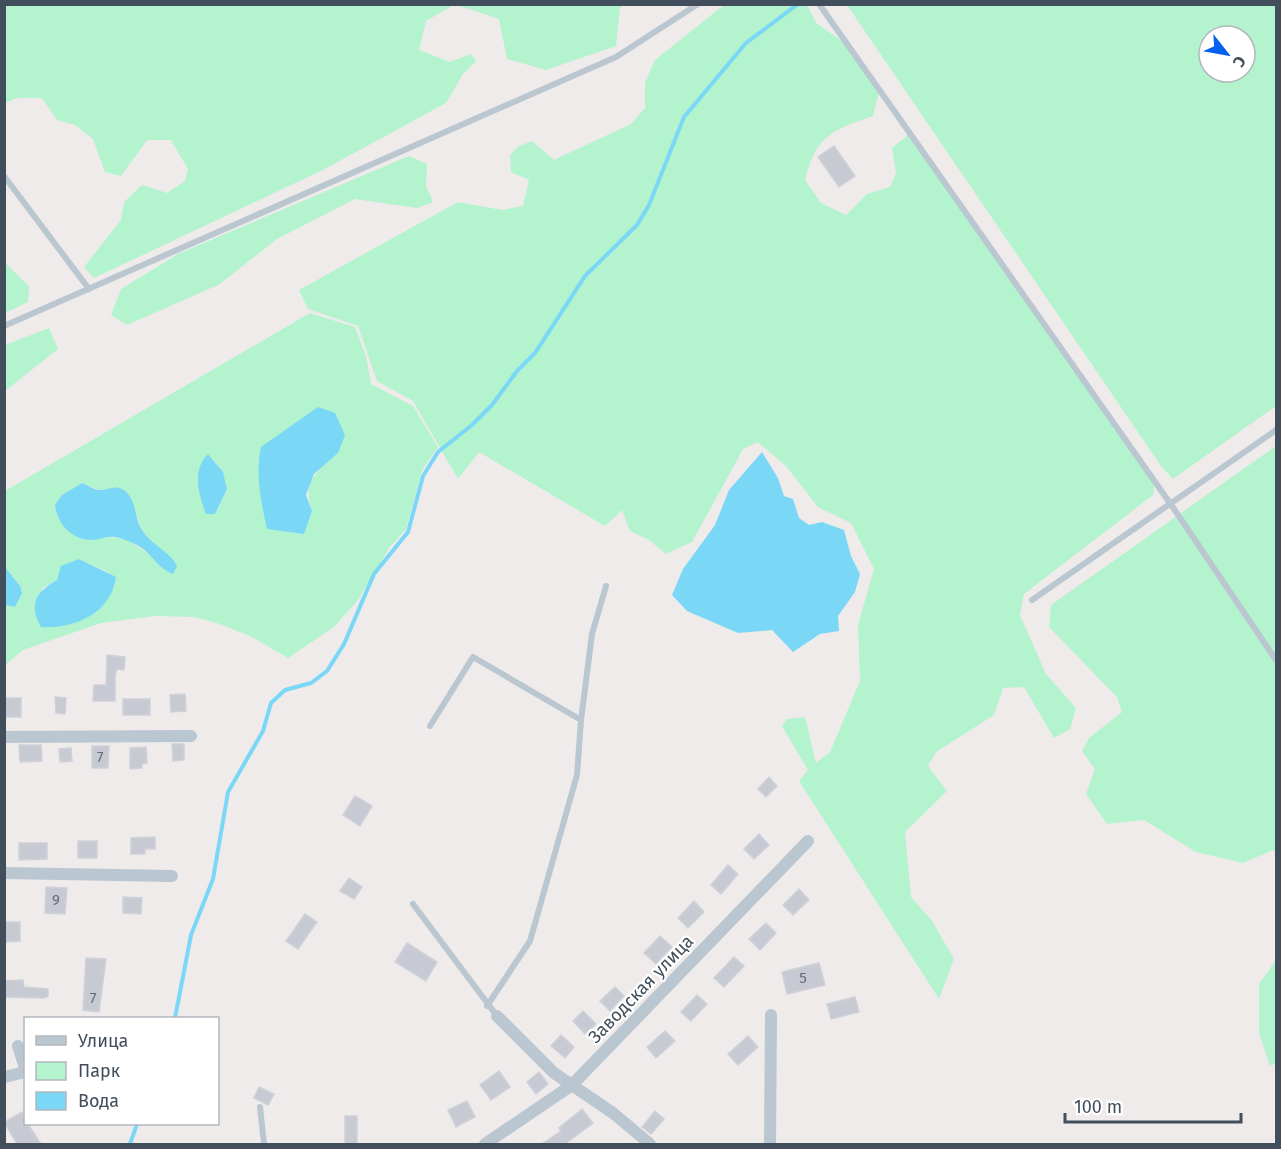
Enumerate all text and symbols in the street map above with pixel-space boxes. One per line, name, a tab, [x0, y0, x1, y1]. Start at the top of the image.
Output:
north arrow	[1197, 24, 1257, 84]
text: С	[1229, 53, 1250, 71]
house number: 7	[97, 748, 104, 766]
house number: 9	[52, 891, 60, 909]
street label: Заводская улица	[584, 930, 698, 1048]
house number: 5	[799, 969, 807, 987]
house number: 7	[90, 989, 97, 1007]
legend	[24, 1017, 219, 1125]
text: Улица	[78, 1030, 128, 1052]
text: Парк	[78, 1060, 121, 1082]
scale bar	[1065, 1086, 1240, 1124]
text: Вода	[78, 1090, 119, 1112]
text: 100 m	[1074, 1096, 1122, 1118]

